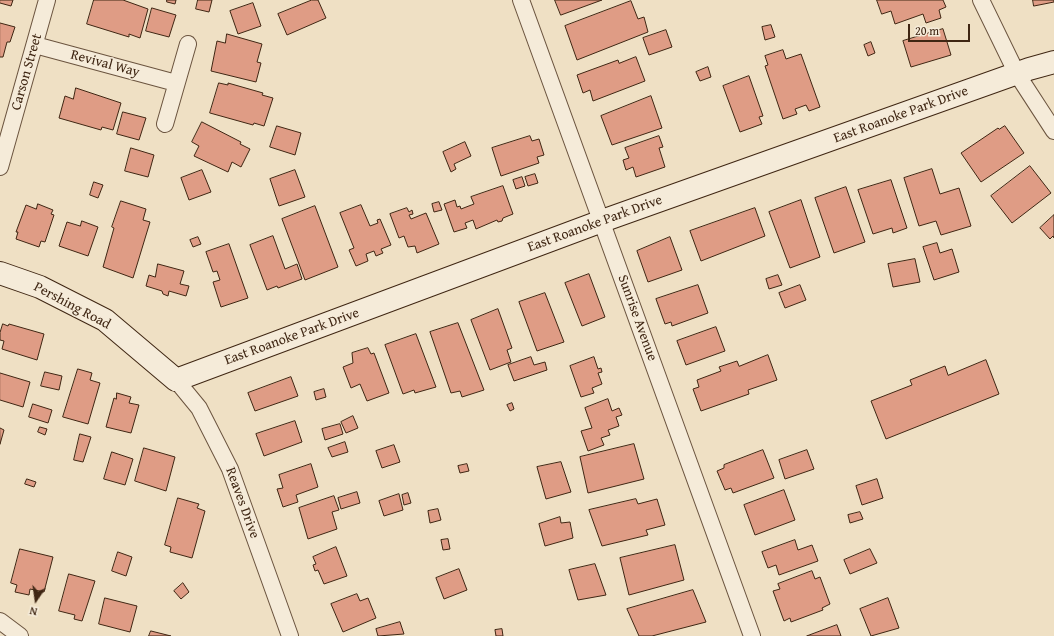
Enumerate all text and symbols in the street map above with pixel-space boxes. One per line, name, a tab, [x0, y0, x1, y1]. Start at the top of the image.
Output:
scale bar	[910, 16, 972, 42]
text: 20 m	[915, 22, 939, 39]
street label: Carson Street	[8, 32, 46, 112]
street label: Revival Way	[69, 47, 141, 81]
street label: East Roanoke Park Drive	[831, 83, 971, 147]
street label: East Roanoke Park Drive	[525, 192, 665, 256]
street label: Sunrise Avenue	[614, 273, 660, 363]
street label: Pershing Road	[31, 279, 113, 333]
street label: East Roanoke Park Drive	[222, 305, 362, 369]
street label: Reaves Drive	[221, 465, 263, 541]
north arrow	[16, 580, 56, 620]
text: N	[28, 603, 39, 620]

